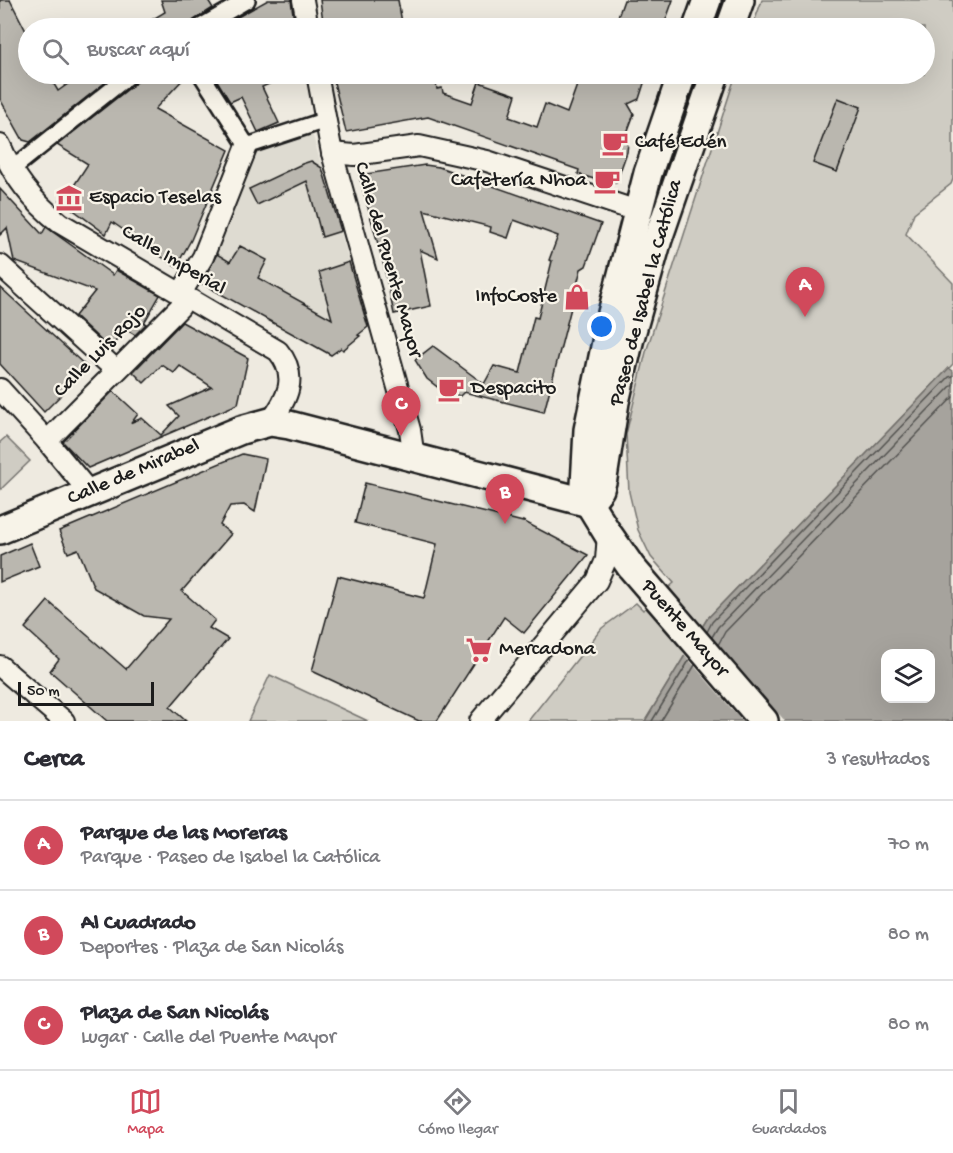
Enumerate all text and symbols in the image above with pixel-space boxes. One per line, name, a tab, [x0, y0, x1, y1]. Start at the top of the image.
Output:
search box	[18, 18, 935, 84]
icon: search	[39, 35, 72, 68]
text: Buscar aquí	[87, 38, 190, 64]
cafe icon: Café Edén	[600, 128, 630, 158]
place label: Café Edén	[635, 131, 727, 156]
street label: Calle del Puente Mayor	[347, 159, 427, 362]
cafe icon: Cafetería Nhoa	[592, 166, 622, 196]
place label: Cafetería Nhoa	[451, 169, 588, 194]
street label: Paseo de Isabel la Católica	[604, 176, 690, 410]
museum icon: Espacio Teselas	[54, 183, 84, 213]
place label: Espacio Teselas	[89, 186, 222, 211]
street label: Calle Imperial	[116, 220, 230, 302]
pin: A	[786, 268, 824, 317]
shop icon: InfoCoste	[562, 282, 592, 312]
place label: InfoCoste	[475, 285, 558, 310]
street label: Calle Luis Rojo	[49, 300, 153, 404]
your location	[587, 312, 616, 341]
cafe icon: Despacito	[436, 374, 466, 404]
place label: Despacito	[469, 377, 557, 402]
pin: C	[382, 386, 420, 436]
street label: Calle de Mirabel	[64, 434, 204, 512]
pin: B	[486, 474, 524, 524]
street label: Puente Mayor	[634, 574, 734, 684]
supermarket icon: Mercadona	[464, 635, 494, 665]
place label: Mercadona	[499, 638, 597, 663]
map controls	[881, 649, 935, 703]
button: layers	[881, 649, 935, 703]
scale bar	[18, 679, 154, 706]
text: 50 m	[27, 683, 60, 702]
text: Cerca	[24, 745, 84, 776]
text: 3 resultados	[827, 749, 929, 772]
text: Parque de las Moreras	[81, 821, 287, 847]
text: A	[38, 834, 49, 857]
text: 70 m	[888, 834, 929, 857]
text: Parque · Paseo de Isabel la Católica	[81, 847, 380, 870]
text: Al Cuadrado	[81, 911, 196, 937]
text: B	[38, 924, 49, 947]
text: 80 m	[888, 924, 929, 947]
text: Deportes · Plaza de San Nicolás	[81, 937, 343, 960]
text: Plaza de San Nicolás	[81, 1001, 268, 1027]
text: C	[38, 1014, 49, 1037]
text: 80 m	[888, 1014, 929, 1037]
text: Lugar · Calle del Puente Mayor	[81, 1027, 336, 1050]
tab: Mapa	[127, 1085, 164, 1140]
tab: Cómo llegar	[418, 1085, 498, 1140]
tab: Guardados	[752, 1085, 826, 1140]

